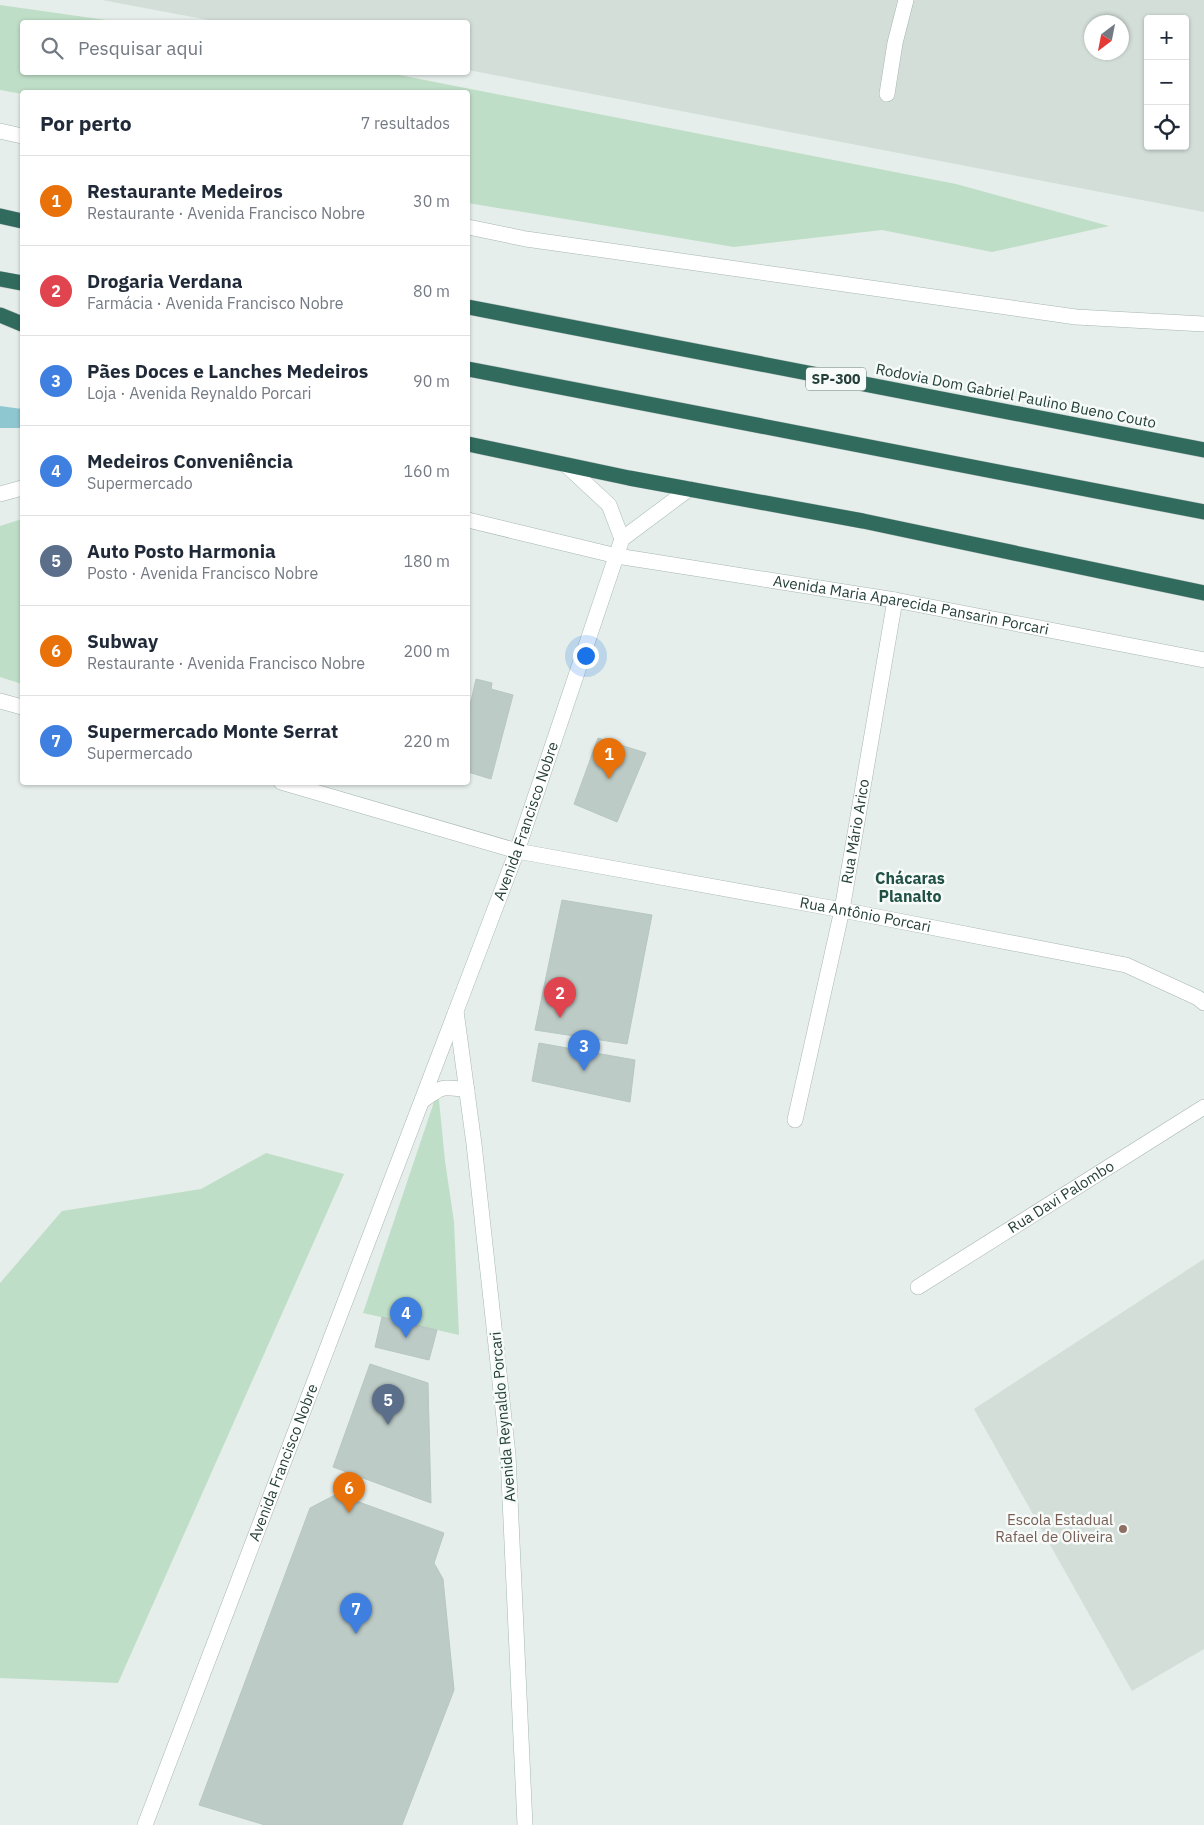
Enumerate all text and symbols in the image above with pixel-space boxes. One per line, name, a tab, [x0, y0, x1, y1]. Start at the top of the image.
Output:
north arrow	[1084, 15, 1129, 60]
map controls	[1144, 15, 1189, 150]
button: +	[1144, 15, 1189, 60]
search box	[20, 20, 470, 75]
icon: search	[38, 34, 66, 62]
text: Pesquisar aqui	[78, 36, 203, 60]
button: −	[1144, 60, 1189, 105]
button: locate	[1144, 105, 1189, 150]
text: Por perto	[40, 109, 132, 137]
text: 7 resultados	[361, 113, 450, 133]
text: Restaurante Medeiros	[87, 179, 283, 203]
text: 1	[51, 191, 61, 211]
text: 30 m	[413, 191, 450, 211]
text: Restaurante · Avenida Francisco Nobre	[87, 203, 365, 223]
text: Drogaria Verdana	[87, 269, 243, 293]
text: 2	[51, 281, 61, 301]
text: 80 m	[413, 281, 450, 301]
text: Farmácia · Avenida Francisco Nobre	[87, 293, 343, 313]
text: Pães Doces e Lanches Medeiros	[87, 359, 368, 383]
street label: Rodovia Dom Gabriel Paulino Bueno Couto	[874, 359, 1158, 432]
road number: SP-300	[806, 368, 866, 390]
text: 3	[51, 371, 61, 391]
text: 90 m	[413, 371, 450, 391]
text: Loja · Avenida Reynaldo Porcari	[87, 383, 312, 403]
text: Medeiros Conveniência	[87, 449, 293, 473]
text: 4	[51, 461, 61, 481]
text: 160 m	[403, 461, 450, 481]
text: Supermercado	[87, 473, 193, 493]
text: Auto Posto Harmonia	[87, 539, 276, 563]
text: 5	[51, 551, 61, 571]
text: 180 m	[403, 551, 450, 571]
text: Posto · Avenida Francisco Nobre	[87, 563, 318, 583]
street label: Avenida Maria Aparecida Pansarin Porcari	[772, 571, 1050, 639]
text: Subway	[87, 629, 158, 653]
text: 6	[51, 641, 61, 661]
text: 200 m	[403, 641, 450, 661]
your location	[573, 643, 599, 669]
text: Restaurante · Avenida Francisco Nobre	[87, 653, 365, 673]
text: Supermercado Monte Serrat	[87, 719, 338, 743]
text: 7	[51, 731, 61, 751]
text: 220 m	[403, 731, 450, 751]
pin: 1	[593, 738, 625, 779]
street label: Avenida Francisco Nobre	[489, 739, 562, 903]
text: Supermercado	[87, 743, 193, 763]
street label: Rua Mário Arico	[837, 777, 873, 885]
district label: Chácaras Planalto	[875, 868, 945, 906]
street label: Rua Antônio Porcari	[798, 893, 933, 936]
pin: 2	[544, 977, 576, 1018]
pin: 3	[568, 1030, 600, 1071]
street label: Rua Davi Palombo	[1004, 1156, 1117, 1237]
pin: 4	[390, 1297, 422, 1338]
street label: Avenida Reynaldo Porcari	[486, 1331, 519, 1503]
street label: Avenida Francisco Nobre	[244, 1381, 322, 1544]
pin: 5	[372, 1384, 404, 1425]
pin: 6	[333, 1472, 365, 1513]
place label: Escola Estadual Rafael de Oliveira	[995, 1510, 1113, 1546]
marker: Escola Estadual Rafael de Oliveira	[1117, 1523, 1129, 1535]
pin: 7	[340, 1593, 372, 1634]

